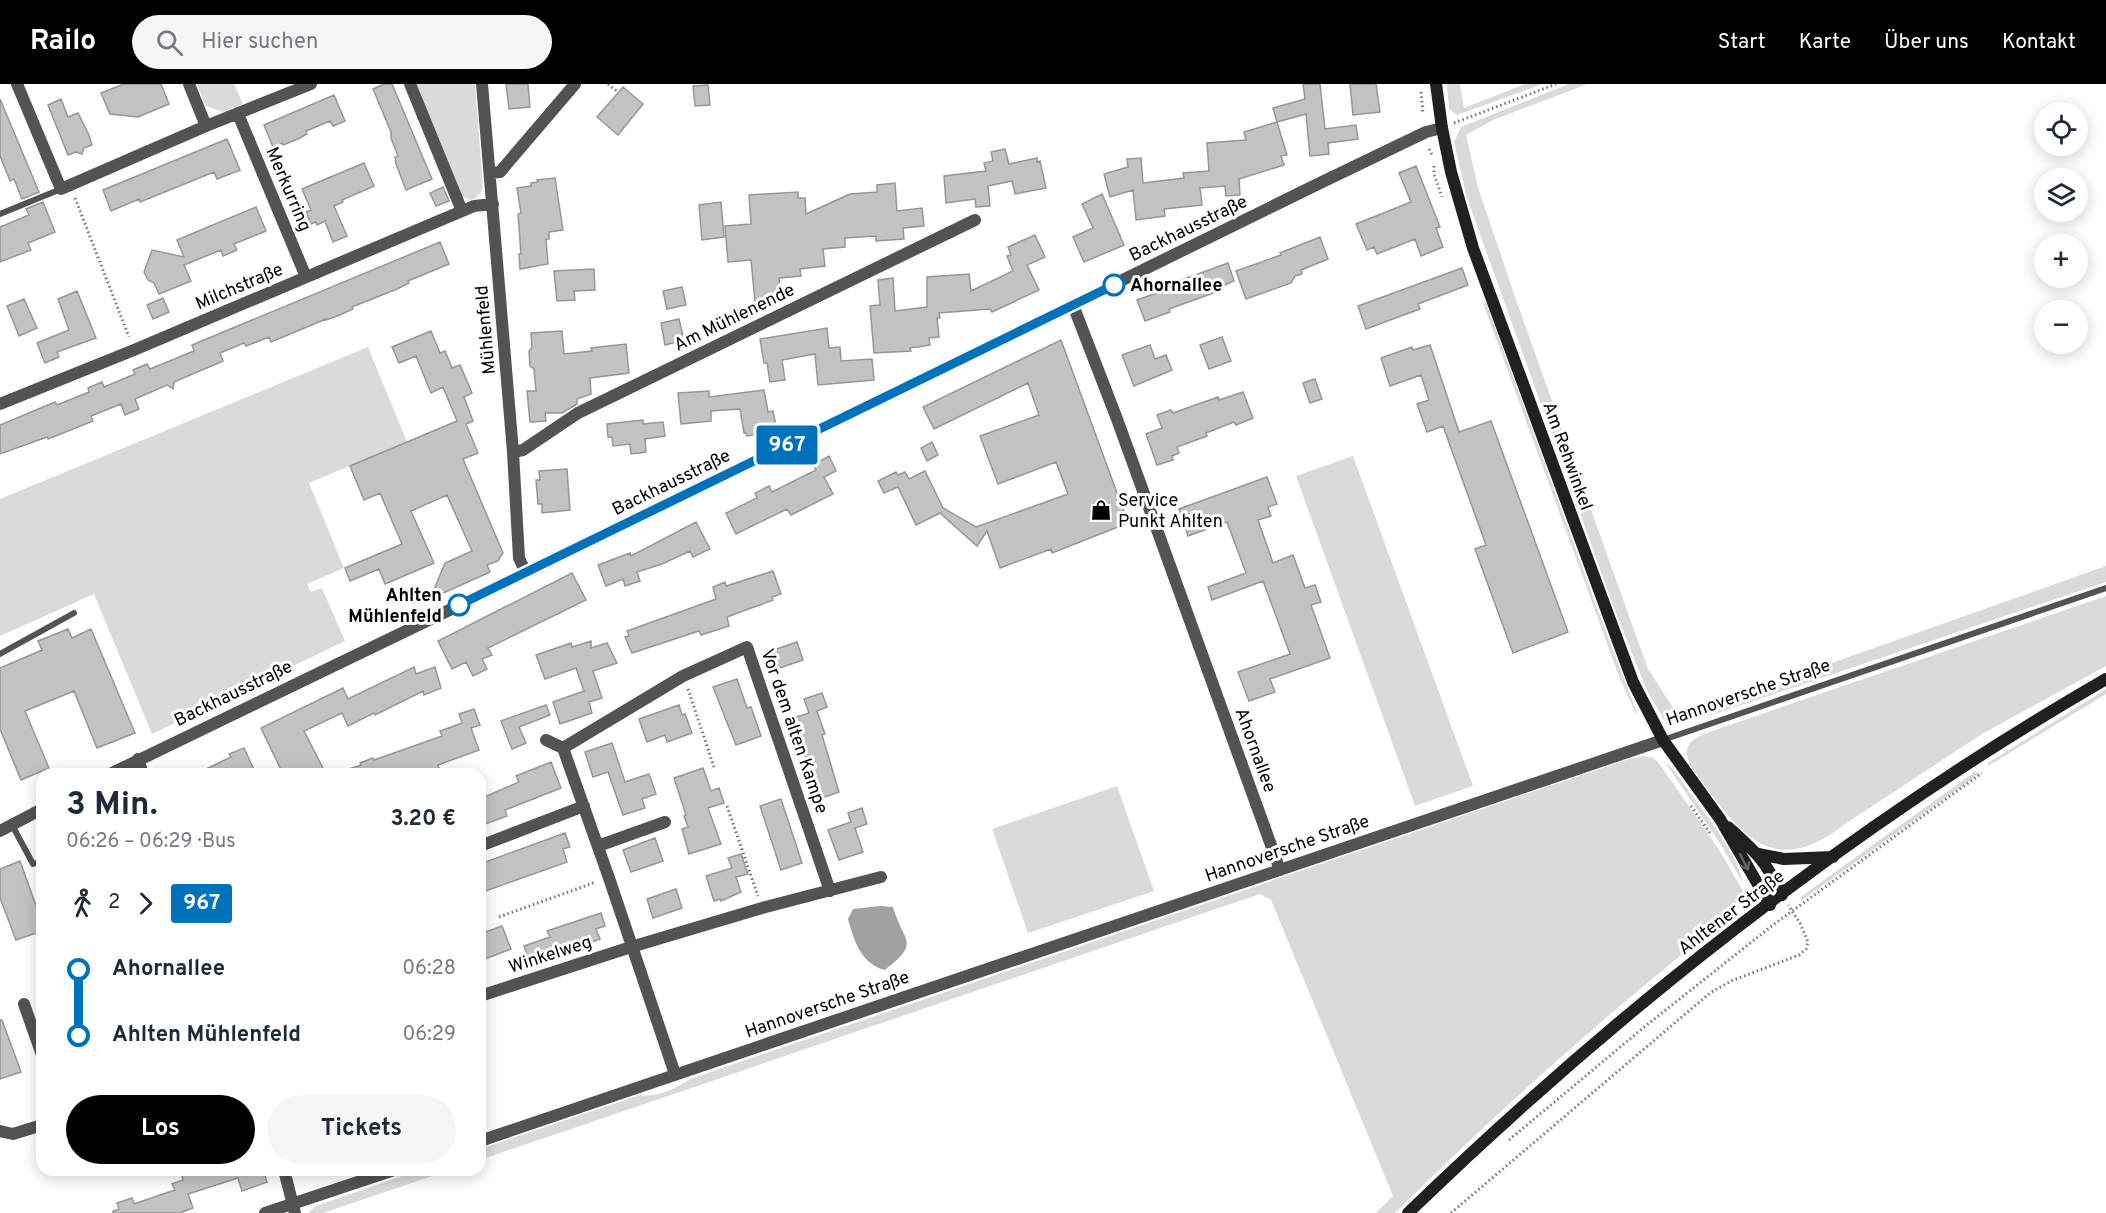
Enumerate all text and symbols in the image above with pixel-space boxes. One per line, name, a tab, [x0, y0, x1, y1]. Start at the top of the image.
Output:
search box	[132, 15, 552, 69]
text: Railo	[30, 24, 96, 60]
icon: search	[153, 26, 186, 59]
text: Hier suchen	[201, 29, 318, 56]
text: Start	[1718, 29, 1766, 56]
text: Karte	[1799, 29, 1851, 56]
text: Über uns	[1884, 29, 1969, 56]
text: Kontakt	[2002, 29, 2076, 56]
map controls	[2034, 102, 2088, 354]
button: locate	[2034, 102, 2088, 156]
street label: Merkurring	[259, 144, 316, 235]
button: layers	[2034, 168, 2088, 222]
street label: Backhausstraße	[1126, 191, 1252, 268]
button: +	[2034, 234, 2088, 288]
street label: Milchstraße	[192, 259, 287, 316]
marker: Ahornallee	[1103, 274, 1125, 296]
place label: Ahornallee	[1130, 275, 1223, 298]
street label: Am Mühlenende	[671, 279, 799, 358]
street label: Mühlenfeld	[471, 284, 502, 375]
button: −	[2034, 300, 2088, 354]
street label: Am Rehwinkel	[1536, 399, 1597, 514]
line badge: 967	[752, 426, 822, 464]
text: 967	[768, 432, 806, 459]
street label: Backhausstraße	[609, 445, 735, 522]
place label: Service Punkt Ahlten	[1118, 490, 1223, 534]
shop icon: Service Punkt Ahlten	[1089, 498, 1113, 522]
place label: Ahlten Mühlenfeld	[348, 585, 442, 629]
marker: Ahlten Mühlenfeld	[448, 594, 470, 616]
street label: Vor dem alten Kampe	[755, 646, 833, 817]
street label: Hannoversche Straße	[1663, 654, 1834, 732]
street label: Backhausstraße	[171, 656, 297, 733]
street label: Ahornallee	[1229, 705, 1280, 796]
text: 3 Min.	[66, 785, 158, 827]
text: 3.20 €	[391, 806, 456, 833]
street label: Hannoversche Straße	[1202, 810, 1373, 888]
text: 06:26 – 06:29 · Bus	[66, 829, 236, 855]
one-way arrow	[1738, 853, 1750, 870]
street label: Ahltener Straße	[1674, 866, 1790, 961]
icon: walk	[66, 887, 99, 920]
icon: forward	[129, 887, 162, 920]
text: 2	[108, 890, 120, 916]
text: 967	[183, 890, 220, 917]
street label: Winkelweg	[506, 931, 595, 980]
text: Ahornallee	[112, 956, 225, 983]
text: 06:28	[402, 956, 456, 982]
street label: Hannoversche Straße	[742, 966, 913, 1044]
text: Ahlten Mühlenfeld	[112, 1022, 301, 1049]
text: 06:29	[403, 1022, 456, 1048]
button: Los	[66, 1095, 255, 1164]
button: Tickets	[267, 1095, 456, 1164]

